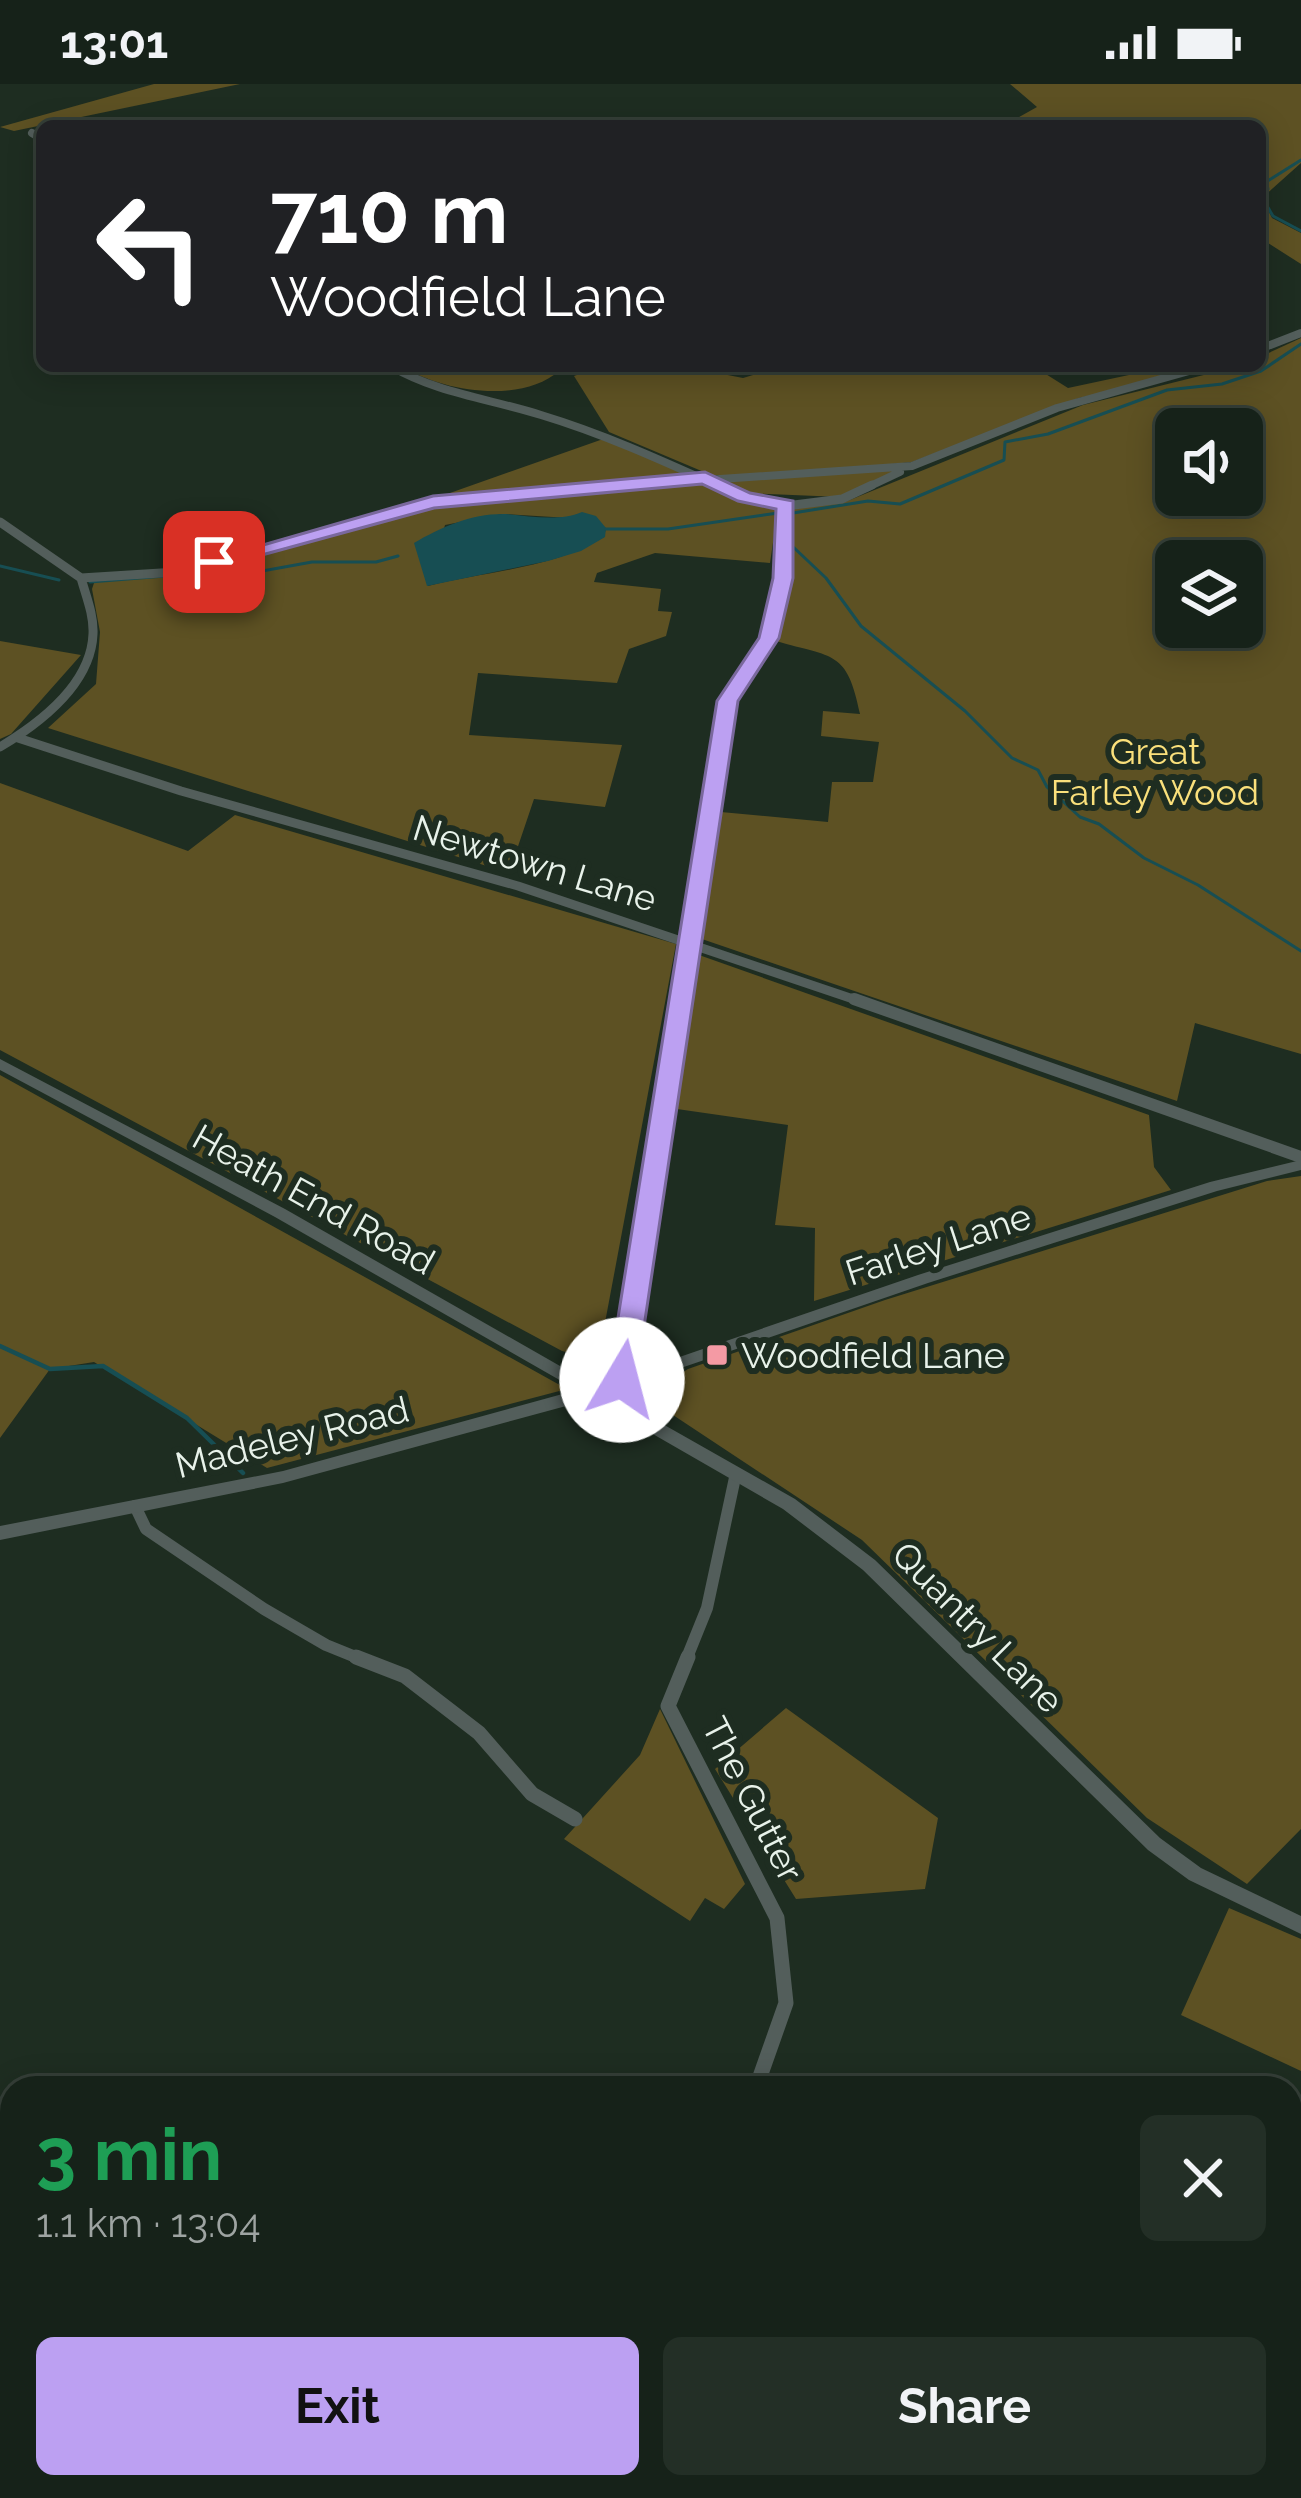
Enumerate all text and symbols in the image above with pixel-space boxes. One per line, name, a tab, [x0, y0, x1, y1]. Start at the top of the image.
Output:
text: 13:01	[60, 16, 168, 69]
text: 710 m	[270, 164, 509, 263]
icon: left	[72, 168, 228, 324]
text: Woodfield Lane	[270, 265, 666, 329]
map controls	[1155, 408, 1263, 648]
button: sound	[1155, 408, 1263, 516]
pin	[163, 511, 265, 613]
icon: arrive	[181, 529, 247, 595]
button: layers	[1155, 540, 1263, 648]
park label: Great Farley Wood	[1051, 730, 1259, 813]
street label: Newtown Lane	[408, 806, 662, 920]
street label: Heath End Road	[186, 1115, 442, 1283]
street label: Farley Lane	[840, 1194, 1036, 1294]
position arrow	[559, 1317, 685, 1443]
place label: Woodfield Lane	[741, 1334, 1005, 1376]
marker: Woodfield Lane	[704, 1342, 730, 1368]
street label: Madeley Road	[171, 1388, 413, 1486]
street label: Quantry Lane	[884, 1533, 1072, 1721]
street label: The Gutter	[694, 1710, 812, 1888]
text: 3 min	[36, 2112, 222, 2197]
button: close	[1140, 2115, 1266, 2241]
text: 1.1 km · 13:04	[36, 2200, 260, 2246]
button: Exit	[36, 2337, 639, 2475]
button: Share	[663, 2337, 1266, 2475]

